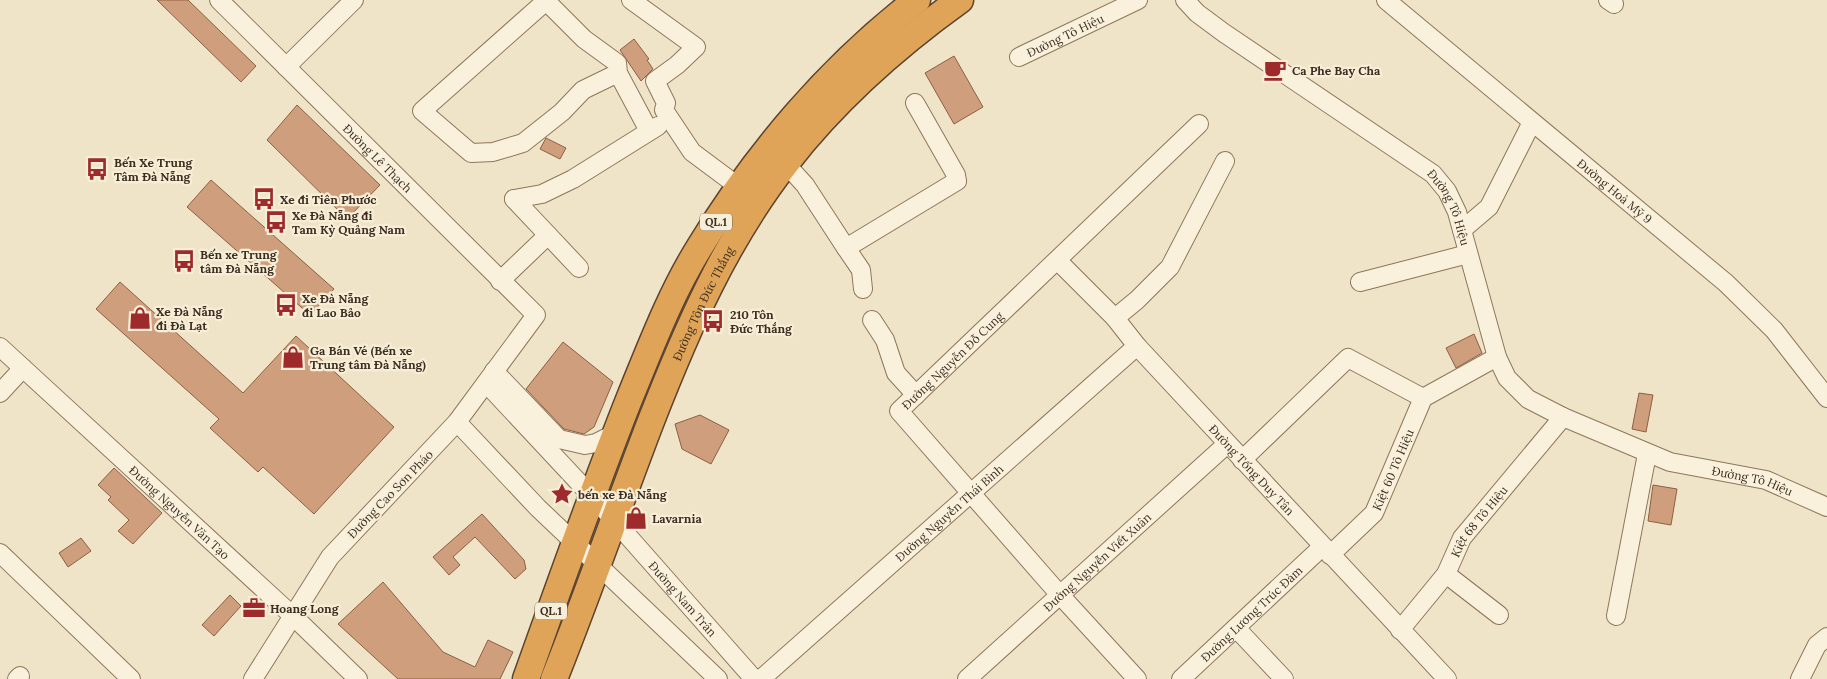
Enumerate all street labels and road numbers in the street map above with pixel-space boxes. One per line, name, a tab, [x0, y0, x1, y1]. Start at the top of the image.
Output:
street label: Đường Tô Hiệu	[1024, 10, 1106, 60]
street label: Đường Lê Thạch	[340, 120, 416, 195]
street label: Đường Hoà Mỹ 9	[1574, 155, 1656, 226]
street label: Đường Tô Hiệu	[1424, 166, 1473, 247]
road number: QL.1	[700, 213, 732, 230]
street label: Đường Tôn Đức Thắng	[669, 243, 737, 363]
street label: Đường Nguyễn Đỗ Cung	[898, 308, 1006, 412]
street label: Đường Tống Duy Tân	[1206, 421, 1298, 518]
street label: Kiệt 60 Tô Hiệu	[1369, 427, 1416, 513]
street label: Đường Cao Sơn Pháo	[344, 447, 436, 541]
street label: Đường Nguyễn Thái Bình	[892, 461, 1006, 564]
street label: Đường Nguyễn Văn Tạo	[126, 462, 233, 562]
street label: Đường Tô Hiệu	[1710, 462, 1795, 499]
street label: Kiệt 68 Tô Hiệu	[1447, 482, 1510, 559]
street label: Đường Nguyễn Viết Xuân	[1040, 509, 1154, 614]
street label: Đường Nam Trân	[646, 558, 720, 639]
street label: Đường Lương Trúc Đàm	[1197, 562, 1305, 665]
road number: QL.1	[535, 602, 567, 620]

